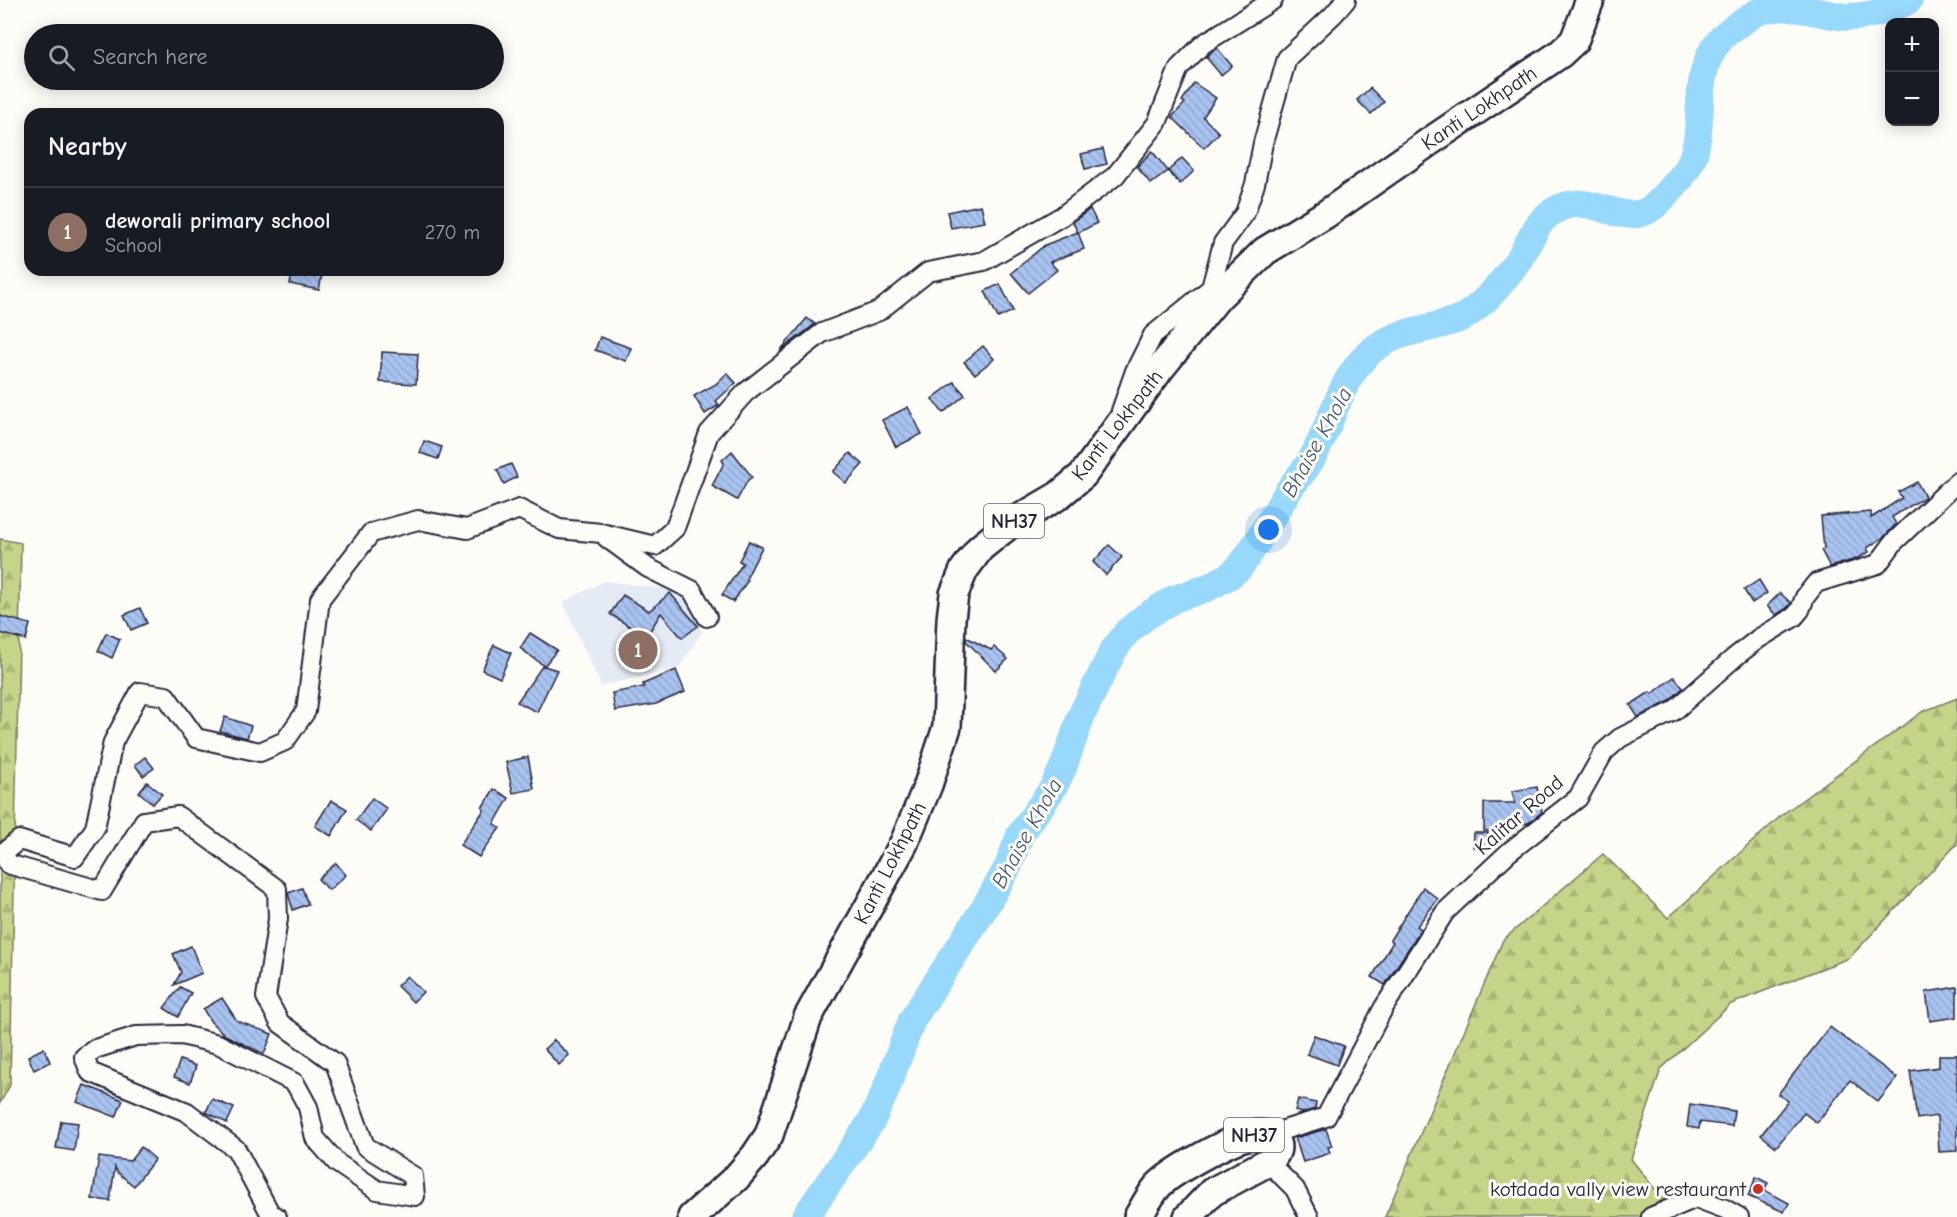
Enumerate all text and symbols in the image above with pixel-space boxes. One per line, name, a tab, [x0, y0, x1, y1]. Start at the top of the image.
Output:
map controls	[1885, 18, 1939, 126]
button: +	[1885, 18, 1939, 72]
search box	[24, 24, 504, 90]
icon: search	[45, 41, 78, 74]
text: Search here	[93, 44, 208, 70]
street label: Kanti Lokhpath	[1417, 61, 1541, 155]
button: −	[1885, 72, 1939, 126]
text: Nearby	[48, 132, 127, 162]
text: deworali primary school	[105, 208, 330, 234]
text: 1	[64, 221, 71, 244]
text: 270 m	[425, 221, 480, 244]
text: School	[105, 234, 162, 257]
street label: Kanti Lokhpath	[1066, 365, 1168, 485]
water label: Bhaise Khola	[1276, 383, 1358, 502]
road number: NH37	[984, 504, 1044, 538]
your location	[1254, 515, 1283, 544]
pin: 1	[618, 628, 658, 672]
street label: Kalitar Road	[1470, 770, 1568, 860]
water label: Bhaise Khola	[986, 774, 1068, 893]
street label: Kanti Lokhpath	[849, 798, 931, 928]
road number: NH37	[1224, 1118, 1284, 1152]
place label: kotdada vally view restaurant	[1490, 1177, 1747, 1201]
marker: kotdada vally view restaurant	[1751, 1182, 1765, 1196]

